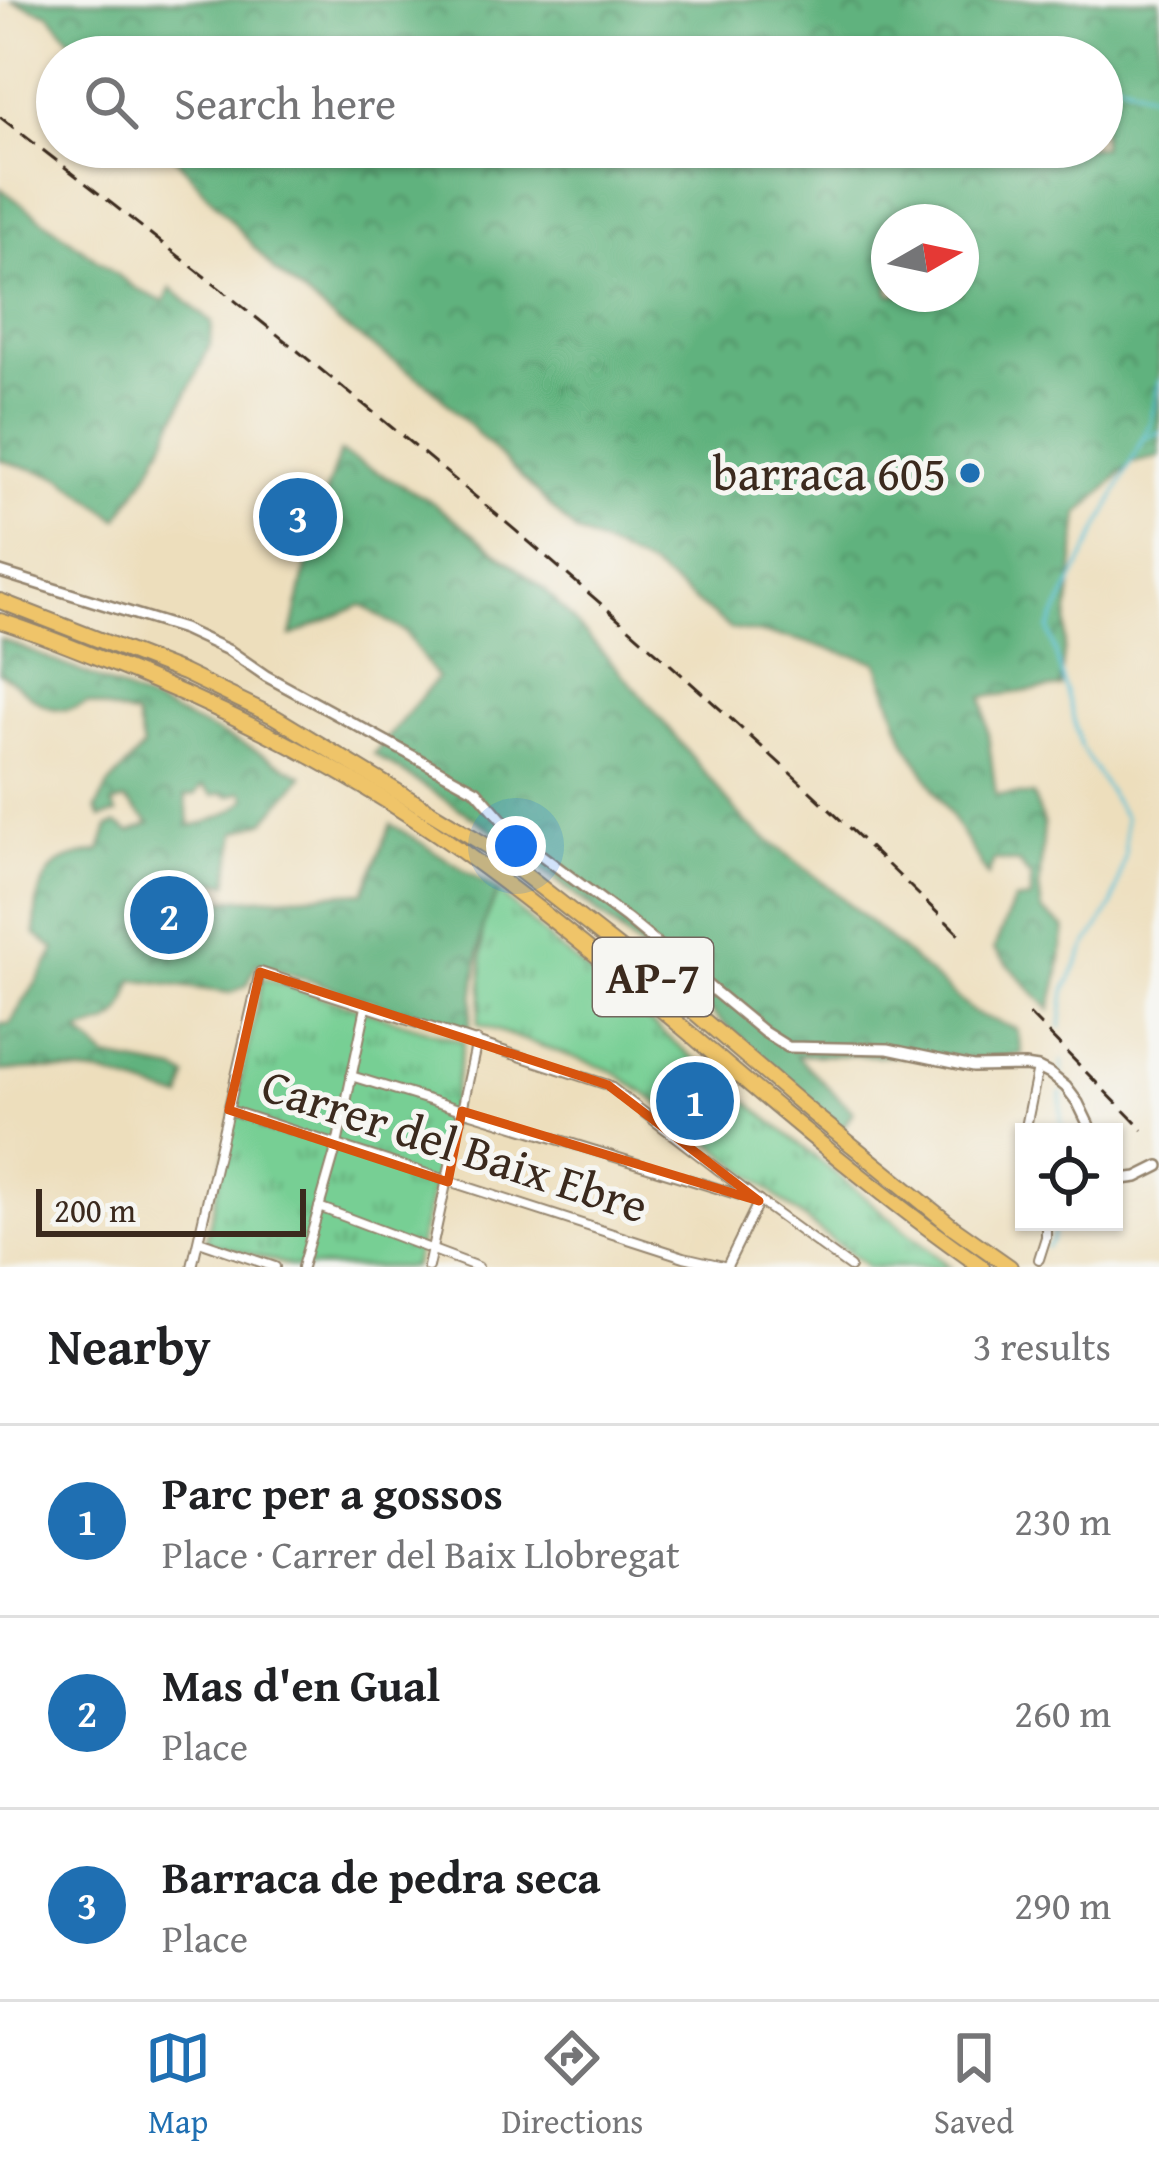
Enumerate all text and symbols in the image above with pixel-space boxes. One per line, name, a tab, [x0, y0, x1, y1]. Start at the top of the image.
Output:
search box	[36, 36, 1123, 168]
icon: search	[78, 69, 144, 135]
text: Search here	[174, 70, 396, 135]
north arrow	[871, 204, 979, 312]
place label: barraca 605	[713, 437, 946, 508]
marker: barraca 605	[957, 460, 983, 486]
pin: 3	[259, 472, 337, 562]
your location	[486, 816, 546, 876]
pin: 2	[130, 870, 208, 960]
road number: AP-7	[593, 938, 713, 1016]
street label: Carrer del Baix Ebre	[253, 1049, 657, 1240]
pin: 1	[656, 1056, 734, 1146]
map controls	[1015, 1123, 1123, 1231]
button: locate	[1015, 1123, 1123, 1231]
scale bar	[36, 1183, 306, 1236]
text: 200 m	[54, 1186, 136, 1234]
text: Nearby	[48, 1308, 211, 1383]
text: 3 results	[973, 1317, 1111, 1374]
text: Parc per a gossos	[162, 1460, 503, 1525]
text: 1	[77, 1492, 97, 1549]
text: 230 m	[1014, 1492, 1111, 1549]
text: Place · Carrer del Baix Llobregat	[162, 1525, 680, 1582]
text: Mas d'en Gual	[162, 1652, 440, 1717]
text: 2	[77, 1684, 97, 1741]
text: 260 m	[1014, 1684, 1111, 1741]
text: Place	[162, 1717, 248, 1774]
text: Barraca de pedra seca	[162, 1844, 600, 1909]
text: 3	[77, 1876, 97, 1933]
text: 290 m	[1014, 1876, 1111, 1933]
text: Place	[162, 1909, 248, 1966]
tab: Map	[145, 2025, 211, 2145]
tab: Directions	[502, 2025, 643, 2145]
tab: Saved	[934, 2025, 1014, 2145]

